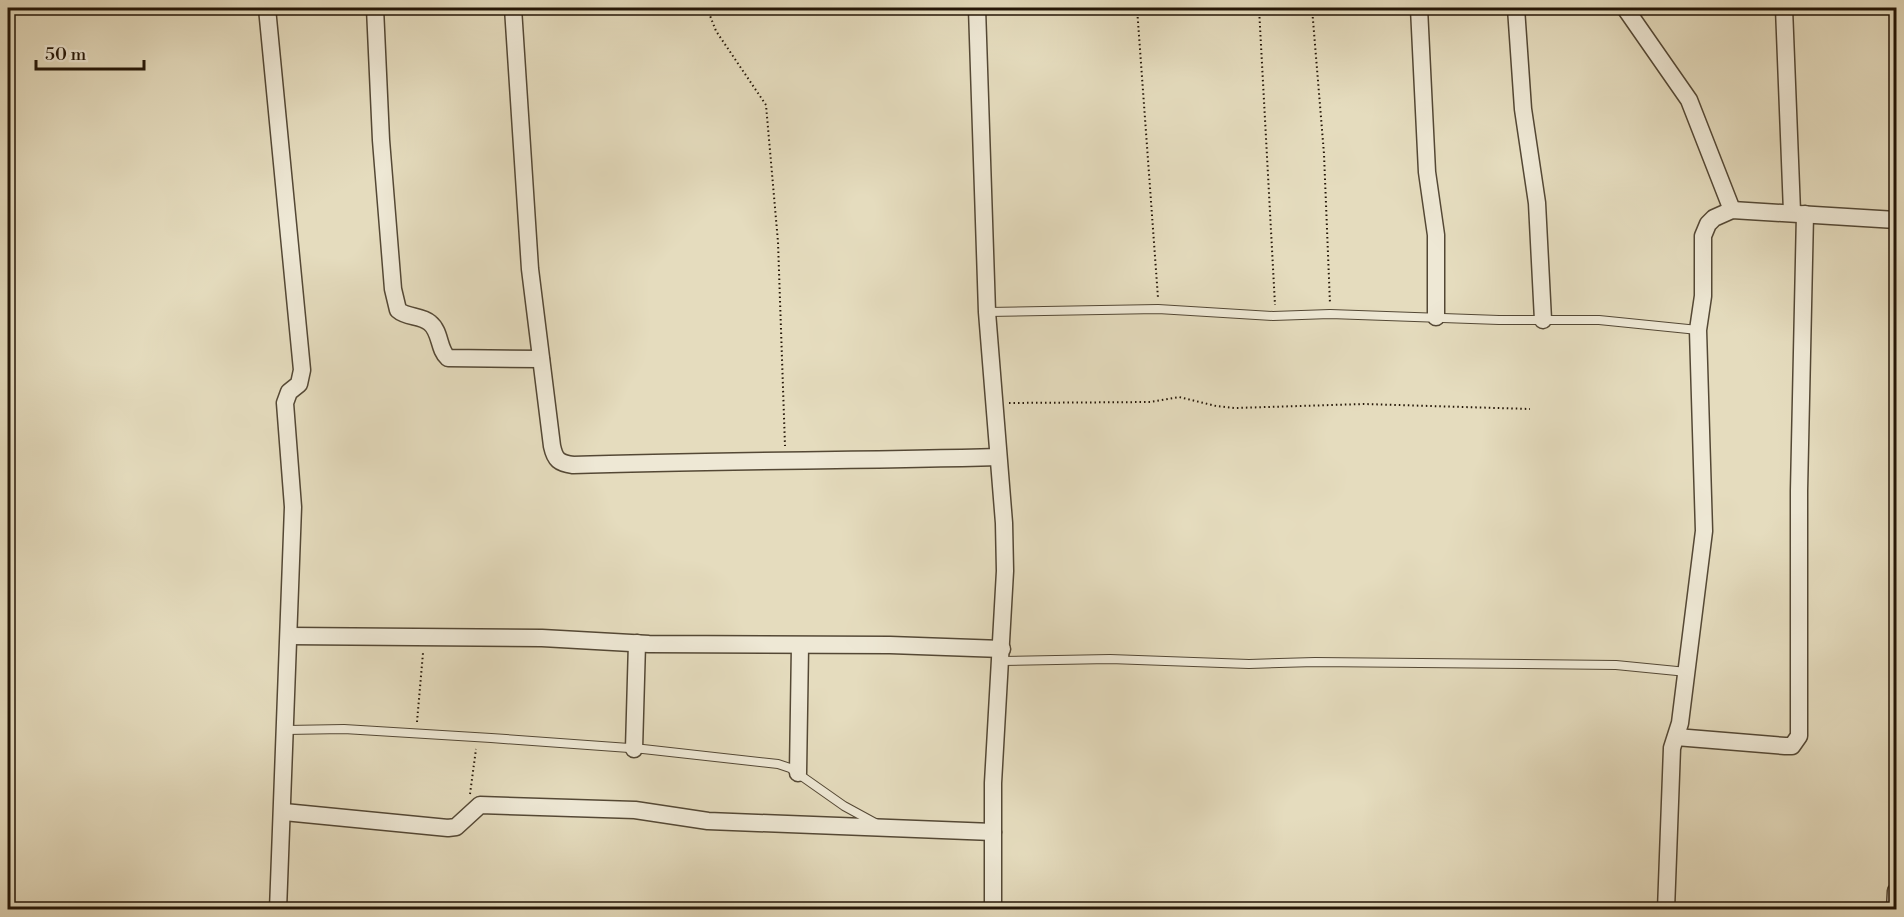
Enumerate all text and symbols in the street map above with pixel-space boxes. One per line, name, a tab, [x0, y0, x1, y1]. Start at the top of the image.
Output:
scale bar	[36, 33, 144, 71]
text: 50 m	[45, 43, 87, 66]

